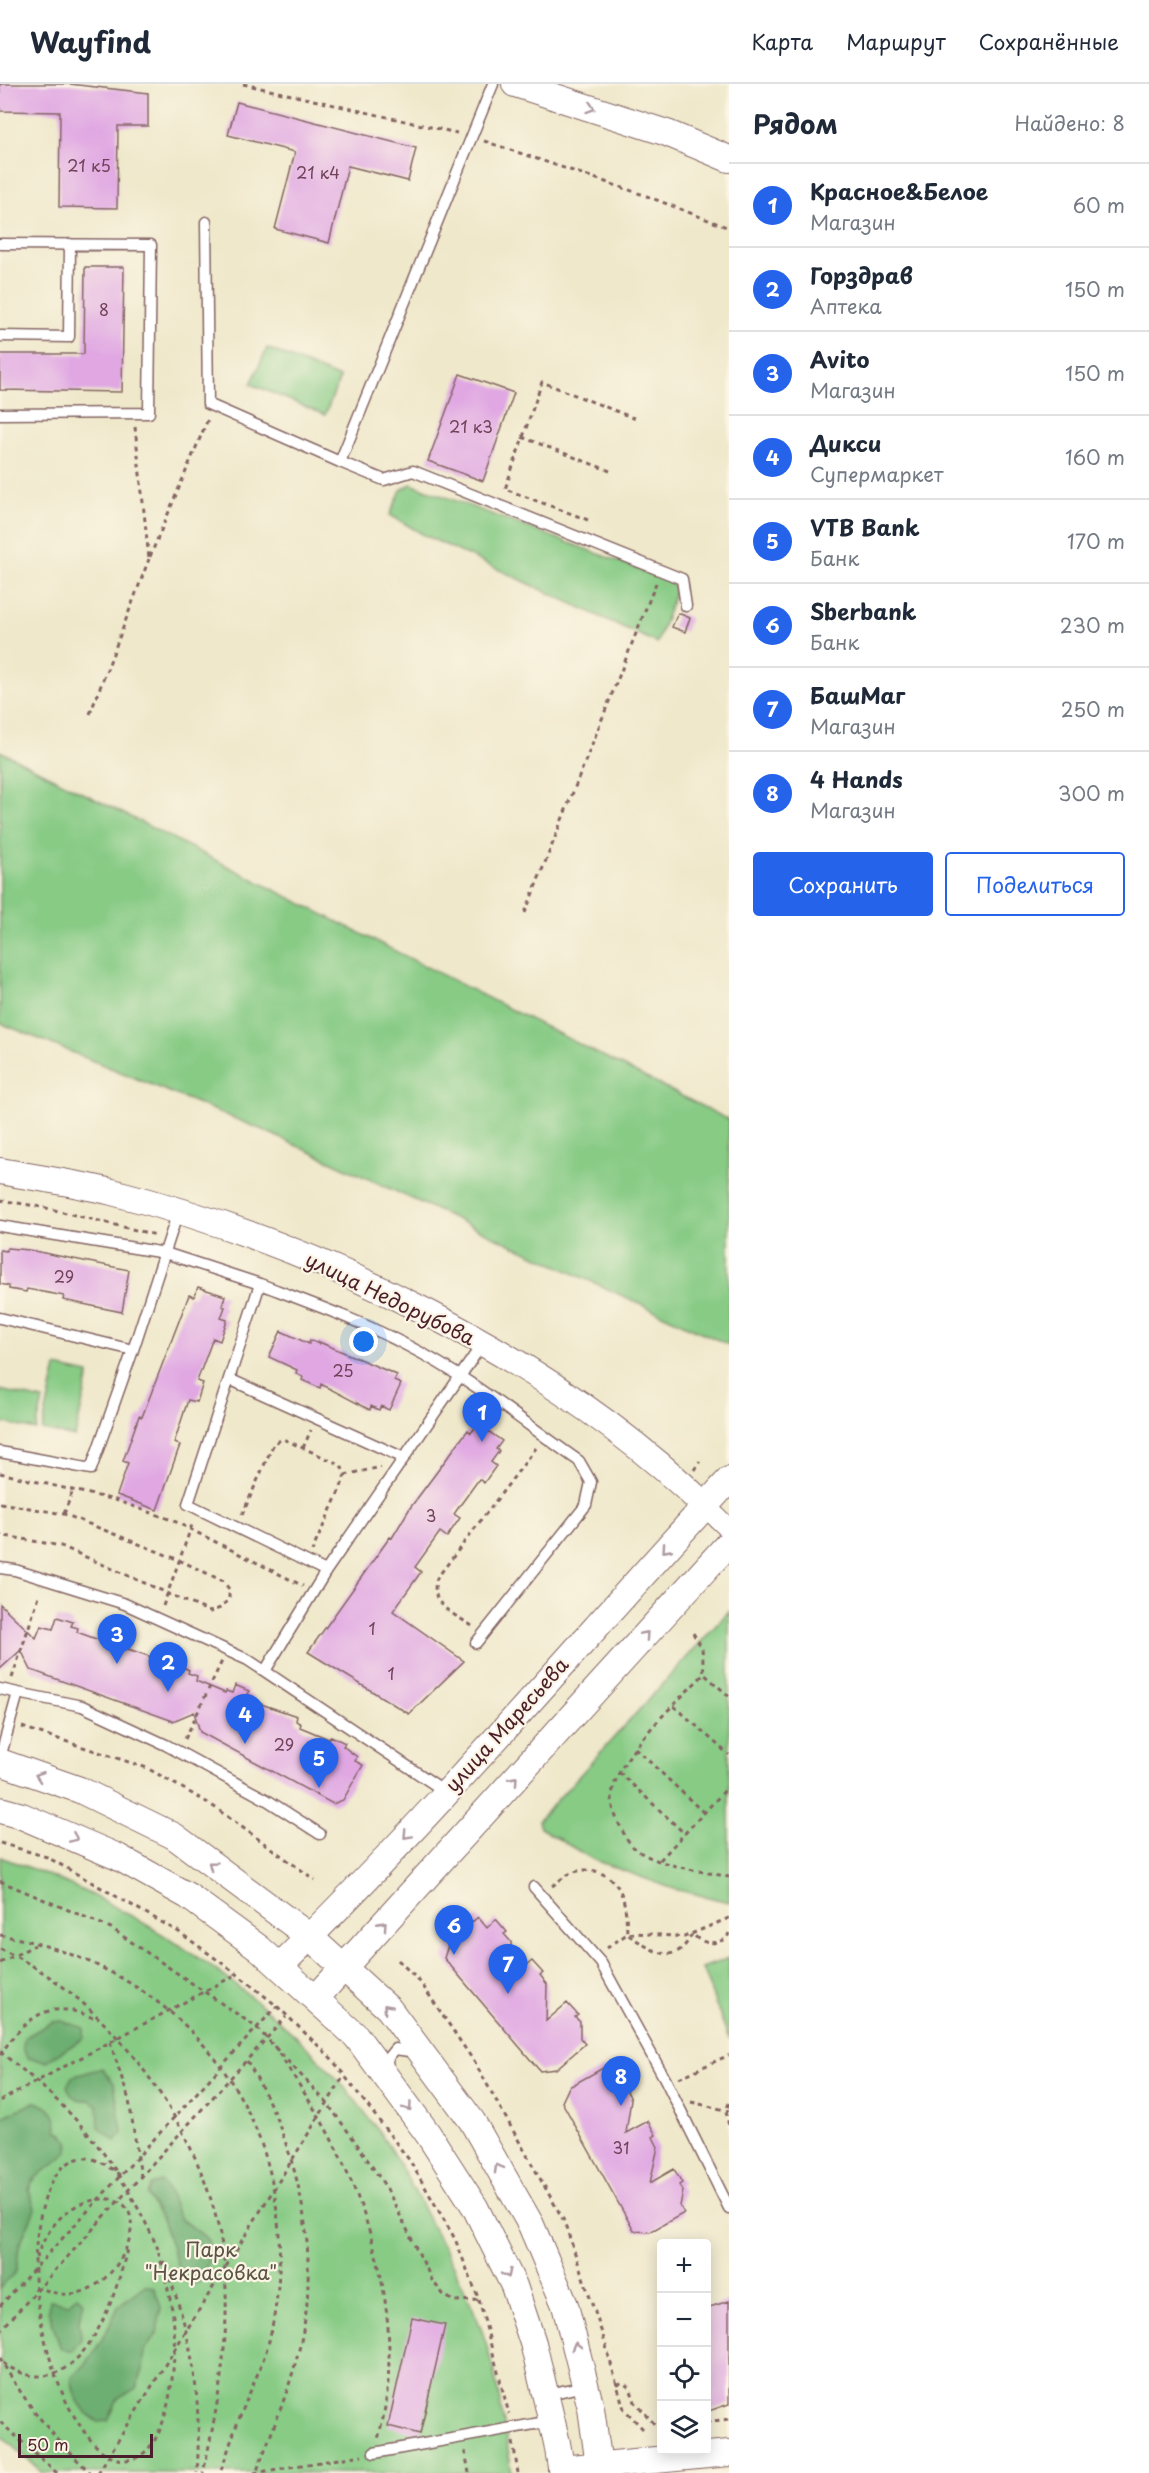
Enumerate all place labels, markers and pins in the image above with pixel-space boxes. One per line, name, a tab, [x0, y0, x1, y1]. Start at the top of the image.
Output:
pin: 1	[462, 1392, 502, 1442]
pin: 3	[98, 1614, 136, 1664]
pin: 2	[148, 1642, 188, 1692]
pin: 4	[226, 1694, 264, 1744]
pin: 5	[300, 1738, 338, 1788]
pin: 6	[434, 1906, 474, 1955]
pin: 7	[488, 1944, 528, 1994]
pin: 8	[602, 2056, 640, 2106]

